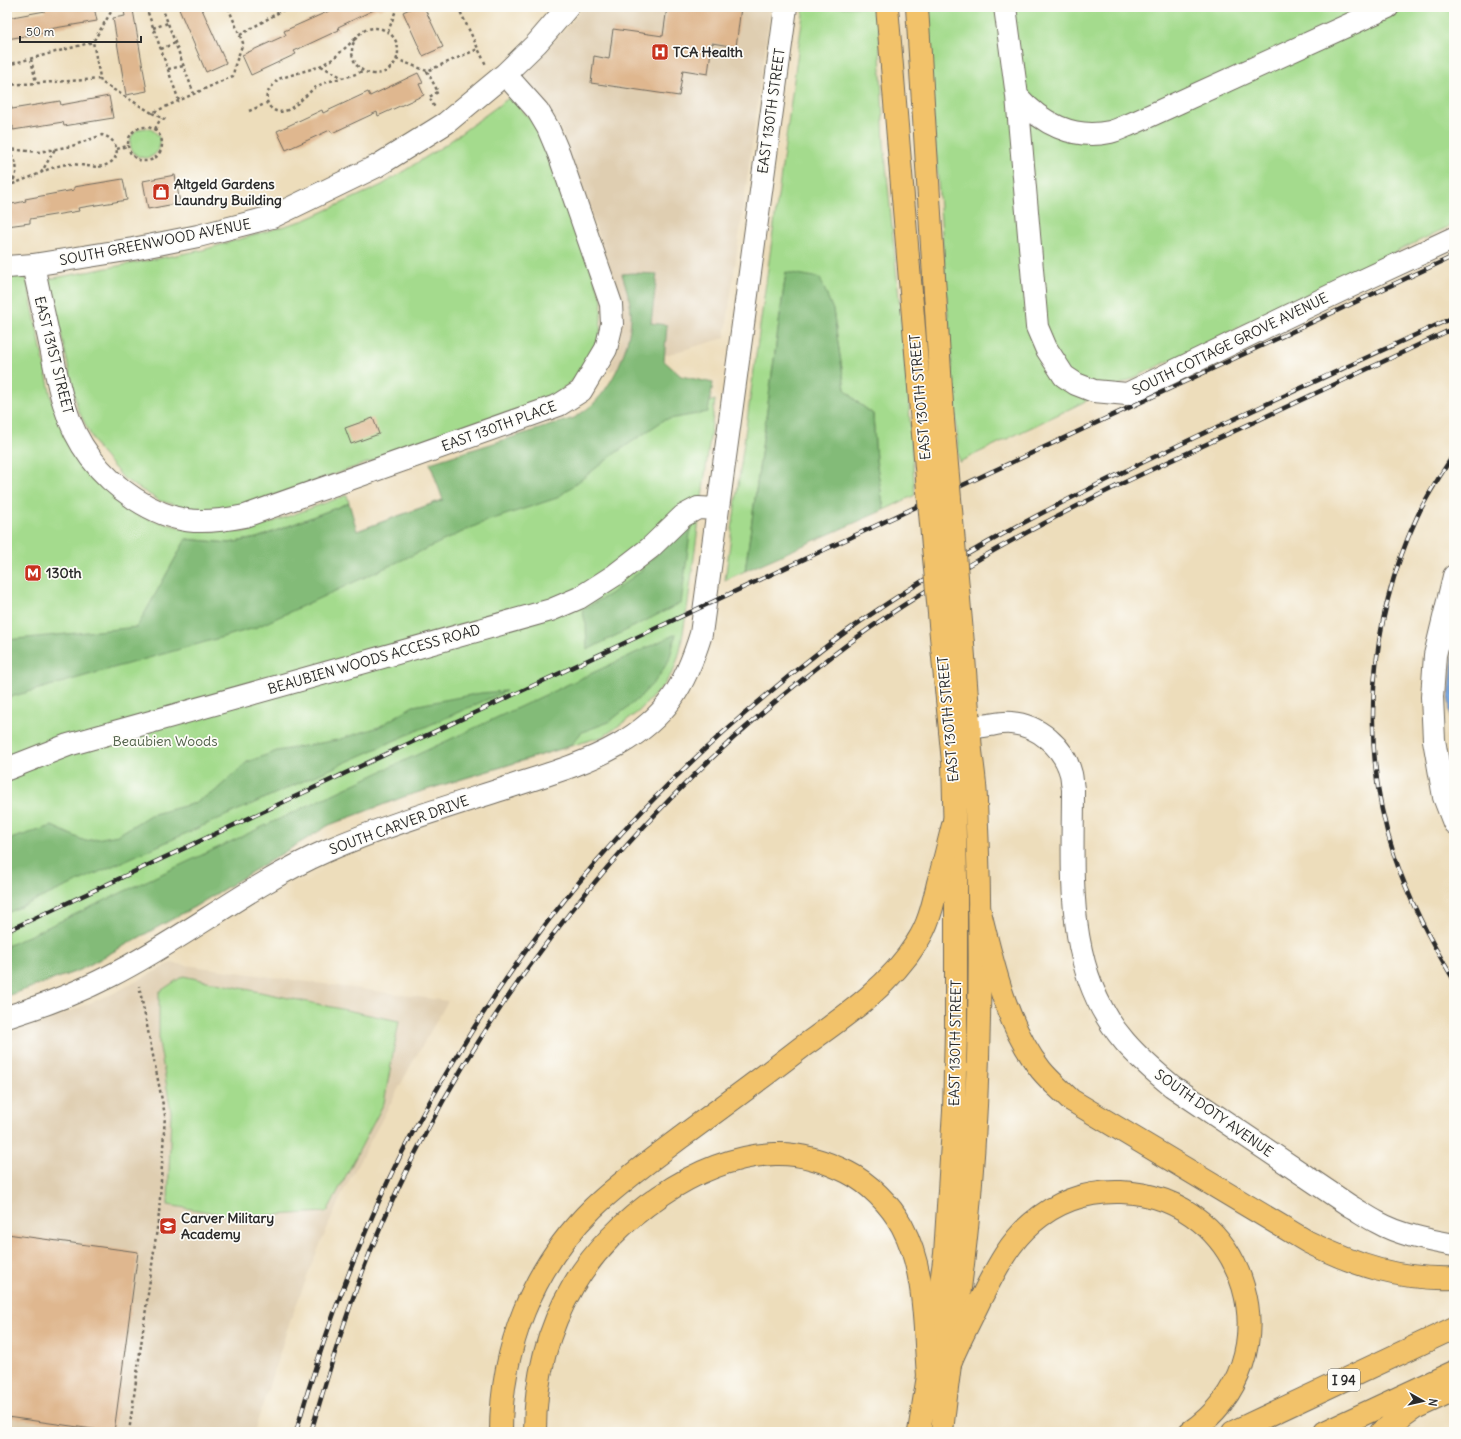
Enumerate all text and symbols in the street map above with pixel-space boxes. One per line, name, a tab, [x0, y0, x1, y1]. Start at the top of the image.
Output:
scale bar	[20, 18, 141, 44]
text: 50 m	[26, 24, 55, 39]
hospital icon: TCA Health	[650, 42, 670, 62]
place label: TCA Health	[673, 43, 743, 61]
street label: EAST 130TH STREET	[753, 47, 789, 175]
place label: Altgeld Gardens Laundry Building	[174, 175, 282, 209]
shop icon: Altgeld Gardens Laundry Building	[151, 182, 171, 202]
street label: SOUTH GREENWOOD AVENUE	[58, 215, 252, 269]
street label: SOUTH COTTAGE GROVE AVENUE	[1129, 289, 1331, 399]
street label: EAST 131ST STREET	[31, 294, 77, 416]
street label: EAST 130TH STREET	[906, 333, 934, 461]
street label: EAST 130TH PLACE	[439, 397, 559, 455]
metro station icon: 130th	[23, 563, 43, 583]
place label: 130th	[46, 564, 82, 582]
street label: BEAUBIEN WOODS ACCESS ROAD	[266, 620, 482, 698]
street label: EAST 130TH STREET	[934, 655, 962, 783]
park label: Beaubien Woods	[112, 732, 218, 750]
street label: SOUTH CARVER DRIVE	[327, 791, 471, 859]
street label: EAST 130TH STREET	[945, 980, 965, 1106]
street label: SOUTH DOTY AVENUE	[1151, 1065, 1277, 1161]
place label: Carver Military Academy	[181, 1209, 274, 1243]
school or university icon: Carver Military Academy	[158, 1216, 178, 1236]
road number: I 94	[1328, 1369, 1360, 1391]
north arrow	[1403, 1381, 1443, 1421]
text: N	[1425, 1398, 1440, 1407]

